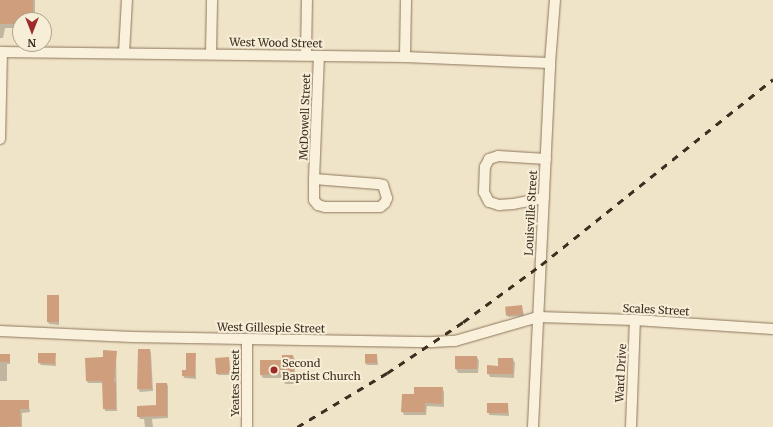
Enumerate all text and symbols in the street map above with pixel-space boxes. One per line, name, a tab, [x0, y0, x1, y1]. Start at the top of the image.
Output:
north arrow	[12, 12, 52, 52]
text: N	[28, 36, 36, 50]
street label: West Wood Street	[229, 36, 323, 50]
street label: McDowell Street	[297, 73, 313, 161]
street label: Louisville Street	[522, 170, 540, 256]
street label: Scales Street	[622, 302, 690, 318]
street label: West Gillespie Street	[217, 320, 325, 336]
street label: Ward Drive	[613, 343, 629, 403]
street label: Yeates Street	[228, 349, 242, 417]
place label: Second Baptist Church	[282, 357, 361, 383]
marker: Second Baptist Church	[269, 365, 279, 375]

